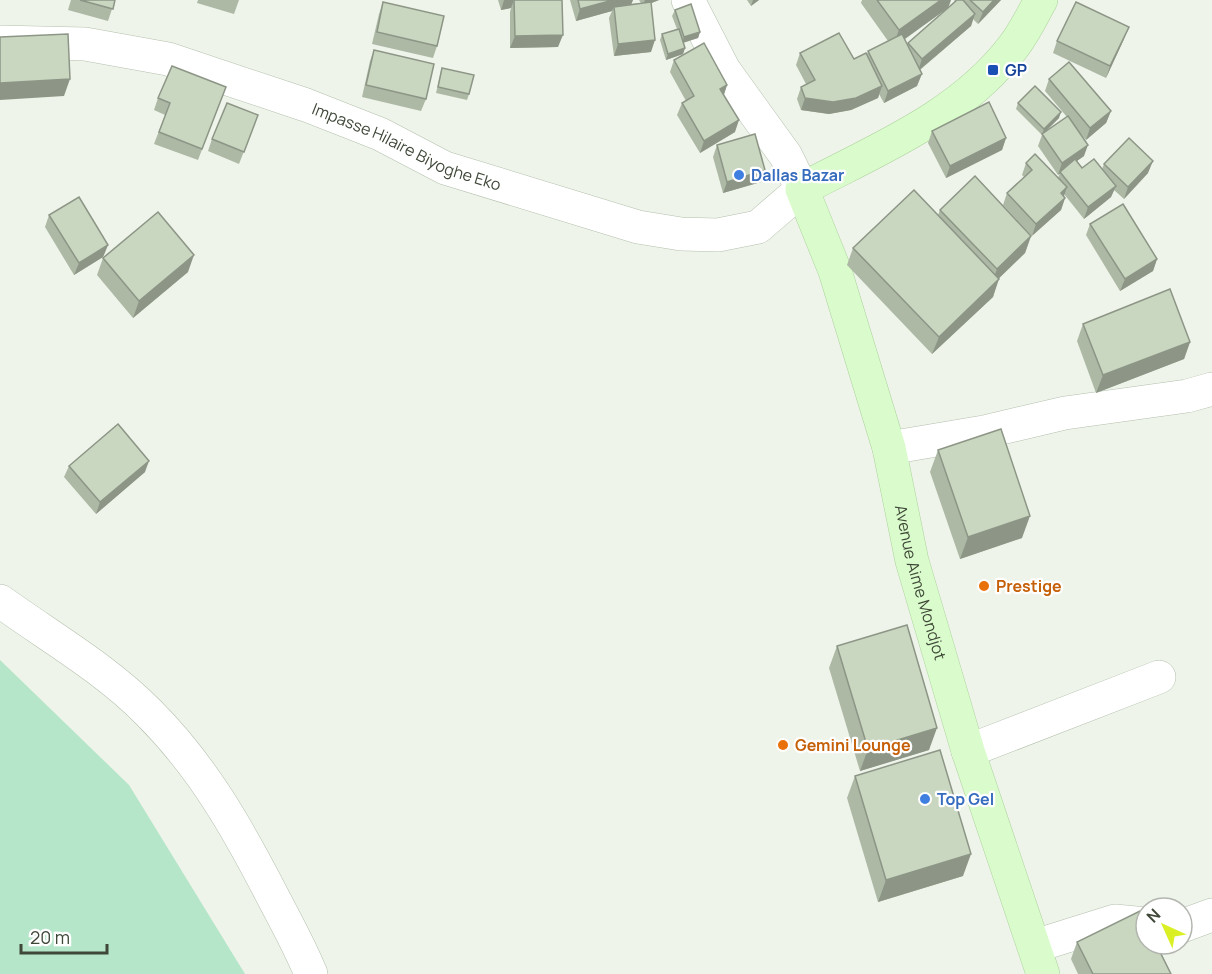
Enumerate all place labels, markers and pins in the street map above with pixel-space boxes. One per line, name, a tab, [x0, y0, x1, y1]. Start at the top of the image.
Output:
place label: GP	[1005, 59, 1027, 81]
marker: GP	[986, 63, 1000, 77]
place label: Dallas Bazar	[751, 164, 844, 186]
marker: Dallas Bazar	[732, 168, 746, 182]
place label: Prestige	[996, 575, 1062, 597]
marker: Prestige	[977, 579, 991, 593]
place label: Gemini Lounge	[795, 734, 911, 756]
marker: Gemini Lounge	[776, 738, 790, 752]
place label: Top Gel	[937, 788, 994, 810]
marker: Top Gel	[918, 792, 932, 806]

